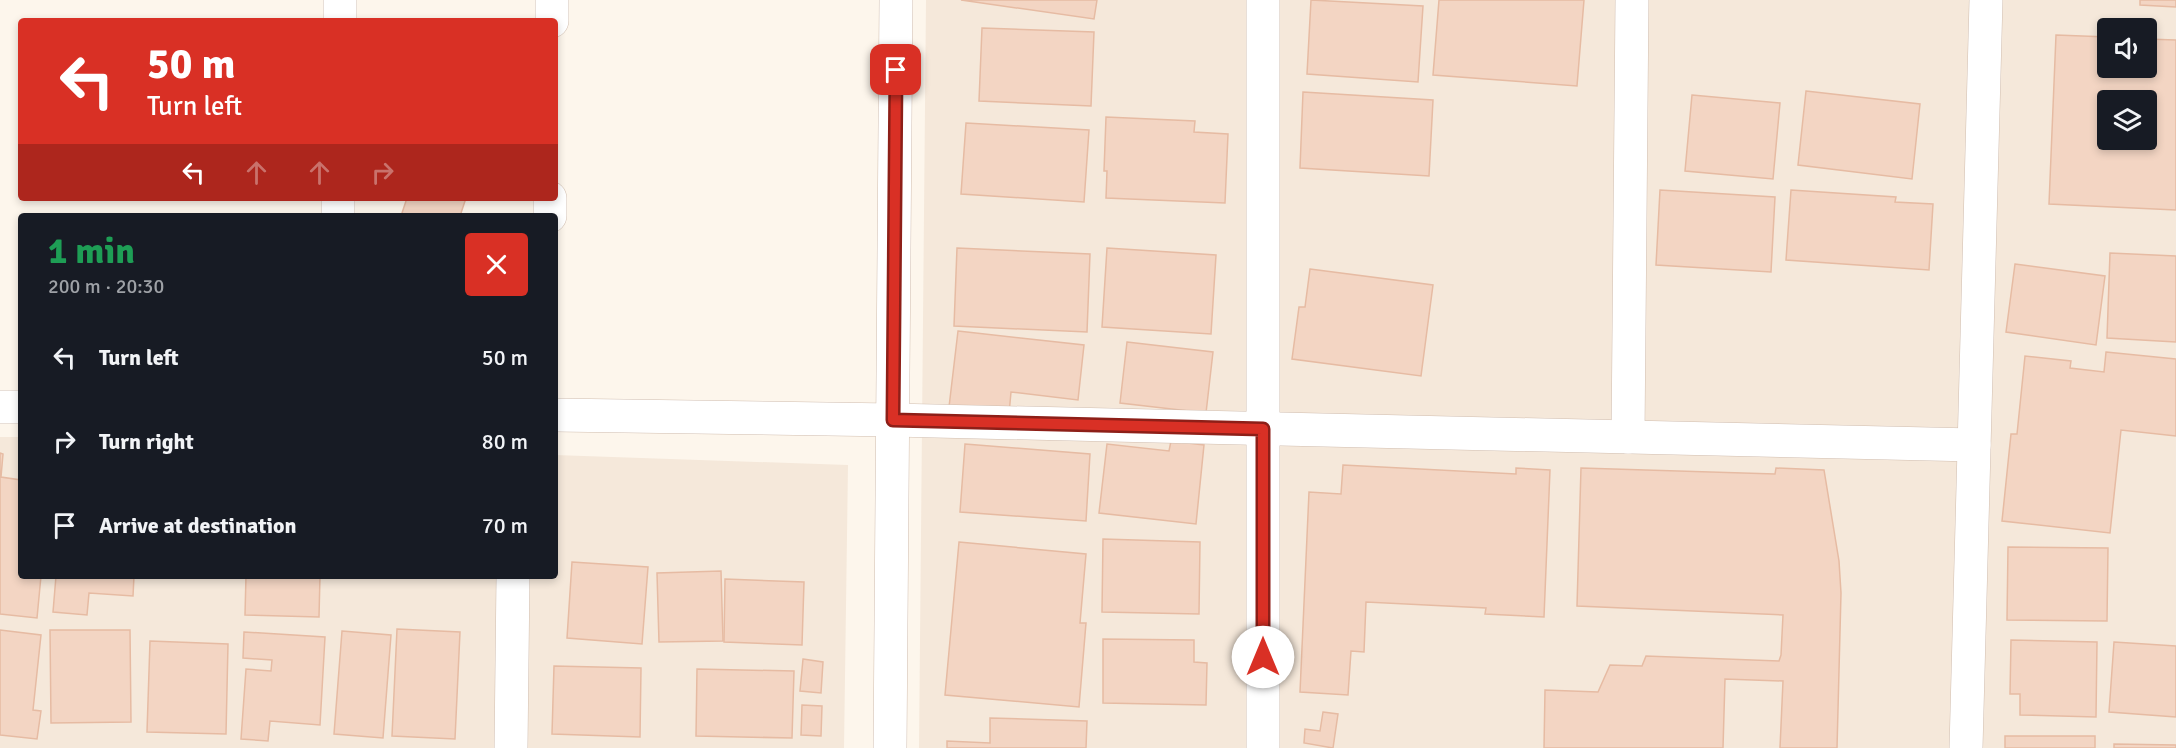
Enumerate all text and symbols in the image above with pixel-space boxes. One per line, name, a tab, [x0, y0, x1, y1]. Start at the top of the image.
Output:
map controls	[2097, 18, 2157, 150]
button: sound	[2097, 18, 2157, 78]
text: 50 m	[147, 39, 236, 90]
icon: left	[48, 42, 126, 120]
pin	[870, 44, 921, 95]
icon: arrive	[879, 53, 912, 86]
text: Turn left	[147, 90, 242, 123]
button: layers	[2097, 90, 2157, 150]
icon: left	[177, 156, 210, 189]
icon: ahead	[240, 156, 273, 189]
icon: ahead	[303, 156, 336, 189]
icon: right	[366, 156, 399, 189]
text: 1 min	[48, 229, 135, 274]
button: close	[465, 233, 528, 296]
text: 200 m · 20:30	[48, 274, 164, 299]
icon: left	[48, 341, 81, 374]
text: Turn left	[99, 344, 179, 371]
text: 50 m	[482, 344, 528, 371]
icon: right	[48, 425, 81, 458]
text: Turn right	[99, 428, 194, 455]
text: 80 m	[482, 428, 528, 455]
icon: arrive	[48, 509, 81, 542]
text: Arrive at destination	[99, 512, 296, 539]
text: 70 m	[482, 512, 528, 539]
position arrow	[1231, 625, 1295, 689]

